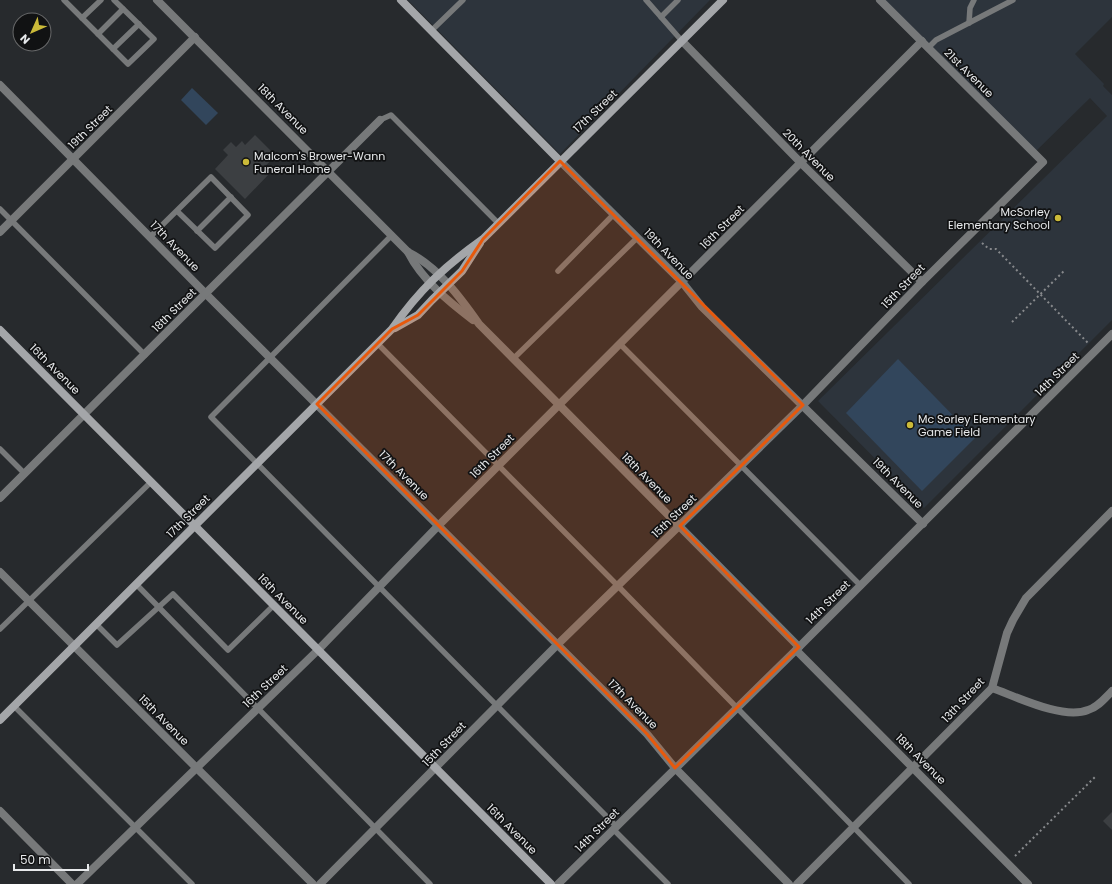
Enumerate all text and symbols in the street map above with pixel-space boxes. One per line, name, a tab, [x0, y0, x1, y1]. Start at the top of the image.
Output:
north arrow	[12, 12, 52, 52]
text: N	[16, 30, 34, 48]
street label: 21st Avenue	[941, 45, 997, 101]
street label: 18th Avenue	[254, 80, 312, 138]
street label: 17th Street	[569, 86, 621, 136]
street label: 19th Street	[64, 101, 116, 153]
street label: 20th Avenue	[779, 125, 839, 185]
place label: Malcom's Brower-Wann Funeral Home	[254, 148, 385, 177]
marker: Malcom's Brower-Wann Funeral Home	[241, 157, 251, 167]
street label: 16th Street	[696, 201, 748, 253]
place label: McSorley Elementary School	[948, 204, 1051, 233]
marker: McSorley Elementary School	[1053, 213, 1063, 223]
street label: 17th Avenue	[147, 217, 203, 275]
street label: 19th Avenue	[640, 225, 698, 283]
street label: 15th Street	[878, 260, 928, 312]
street label: 18th Street	[148, 284, 200, 336]
street label: 16th Avenue	[26, 340, 84, 398]
street label: 14th Street	[1031, 348, 1083, 400]
place label: Mc Sorley Elementary Game Field	[918, 411, 1036, 440]
marker: Mc Sorley Elementary Game Field	[905, 420, 915, 430]
street label: 16th Street	[466, 430, 518, 482]
street label: 17th Avenue	[375, 446, 433, 504]
street label: 18th Avenue	[618, 449, 676, 507]
street label: 19th Avenue	[869, 454, 927, 512]
street label: 17th Street	[163, 491, 213, 541]
street label: 15th Street	[648, 491, 700, 541]
street label: 16th Avenue	[254, 570, 312, 628]
street label: 14th Street	[802, 576, 854, 628]
street label: 16th Street	[239, 661, 291, 711]
street label: 13th Street	[938, 674, 988, 726]
street label: 17th Avenue	[604, 675, 662, 733]
street label: 15th Avenue	[135, 691, 193, 749]
street label: 15th Street	[419, 718, 469, 770]
street label: 18th Avenue	[892, 730, 950, 788]
street label: 16th Avenue	[483, 800, 541, 858]
street label: 14th Street	[571, 804, 623, 856]
scale bar	[14, 846, 88, 872]
text: 50 m	[20, 851, 51, 868]

